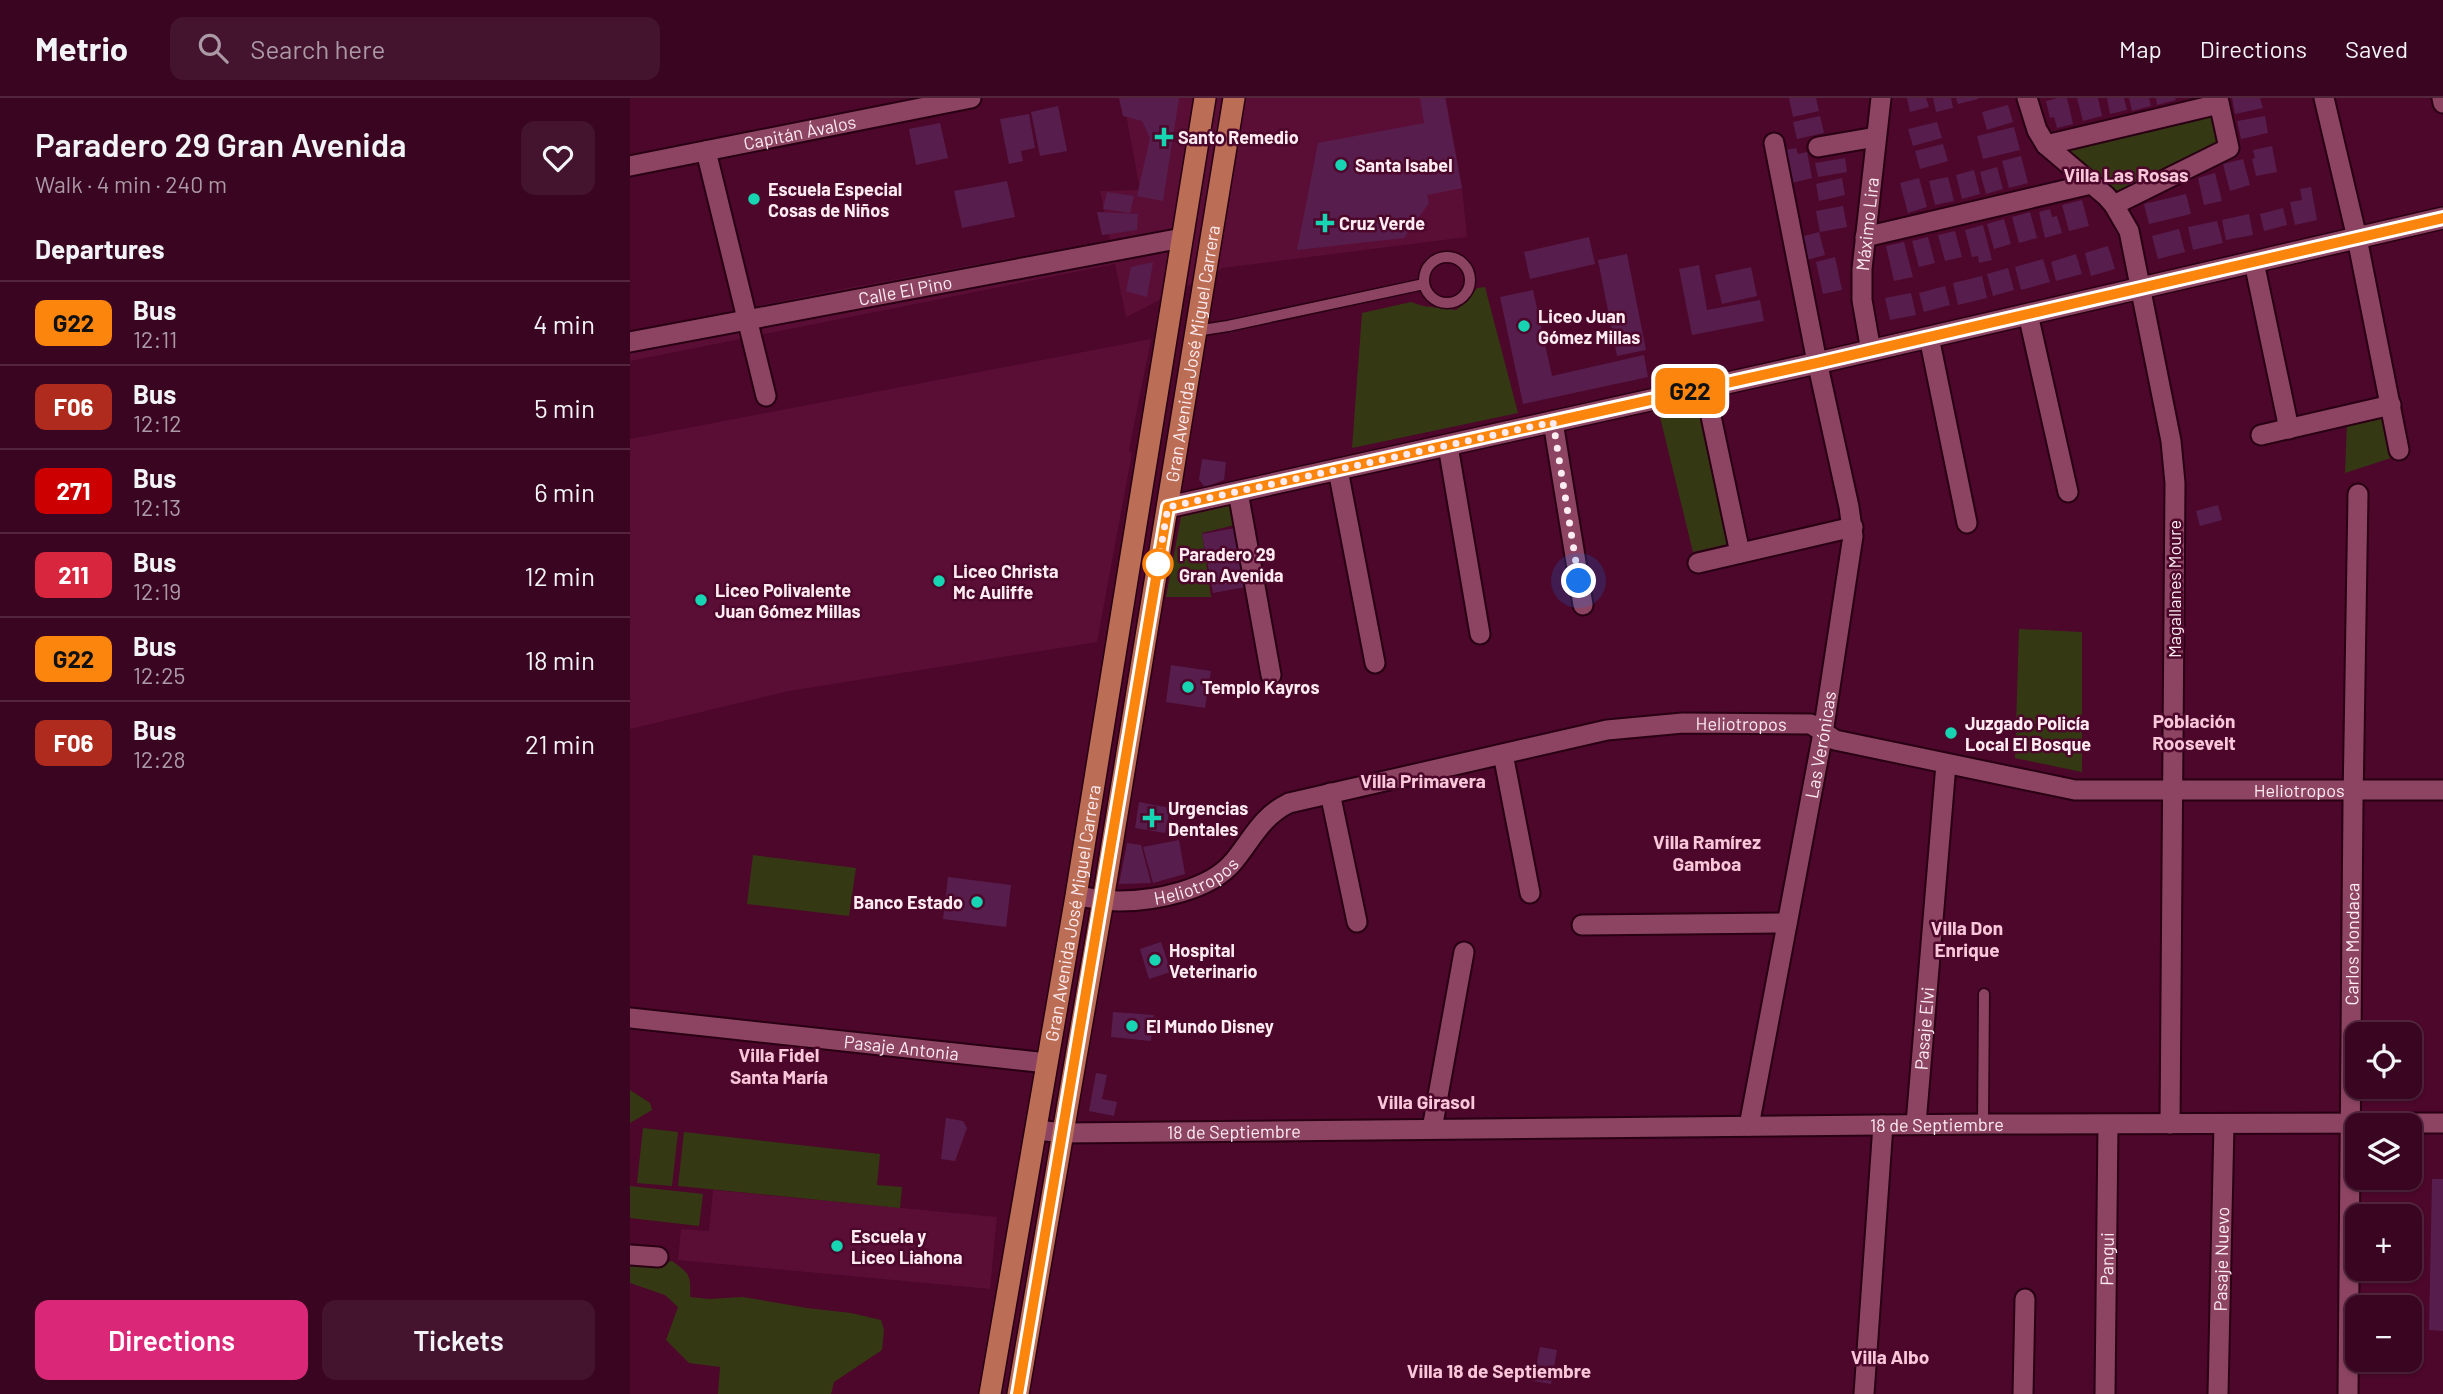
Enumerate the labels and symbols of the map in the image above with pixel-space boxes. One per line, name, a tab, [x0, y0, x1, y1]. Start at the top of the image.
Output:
street label: Capitán Ávalos	[741, 110, 858, 154]
place label: Santo Remedio	[1178, 126, 1299, 148]
marker: Santo Remedio	[1156, 129, 1172, 145]
place label: Santa Isabel	[1355, 154, 1453, 176]
marker: Santa Isabel	[1333, 157, 1349, 173]
district label: Villa Las Rosas	[2063, 163, 2189, 186]
street label: Máximo Lira	[1851, 176, 1883, 272]
place label: Escuela Especial Cosas de Niños	[768, 178, 902, 221]
marker: Escuela Especial Cosas de Niños	[746, 191, 762, 207]
place label: Cruz Verde	[1339, 212, 1425, 234]
marker: Cruz Verde	[1317, 215, 1333, 231]
street label: Gran Avenida José Miguel Carrera	[1160, 223, 1224, 484]
street label: Calle El Pino	[857, 271, 954, 310]
place label: Liceo Juan Gómez Millas	[1538, 305, 1640, 348]
marker: Liceo Juan Gómez Millas	[1516, 318, 1532, 334]
line badge: G22	[1650, 368, 1730, 414]
street label: Magallanes Moure	[2163, 520, 2185, 658]
place label: Paradero 29 Gran Avenida	[1179, 543, 1284, 586]
marker: Paradero 29 Gran Avenida	[1143, 549, 1173, 579]
place label: Liceo Christa Mc Auliffe	[953, 560, 1059, 603]
your location	[1561, 563, 1596, 598]
marker: Liceo Christa Mc Auliffe	[931, 573, 947, 589]
place label: Liceo Polivalente Juan Gómez Millas	[715, 579, 861, 622]
marker: Liceo Polivalente Juan Gómez Millas	[693, 592, 709, 608]
place label: Templo Kayros	[1202, 676, 1319, 698]
marker: Templo Kayros	[1180, 679, 1196, 695]
street label: Las Verónicas	[1800, 689, 1840, 800]
district label: Población Roosevelt	[2152, 709, 2236, 754]
street label: Heliotropos	[1696, 712, 1787, 735]
place label: Juzgado Policía Local El Bosque	[1965, 712, 2091, 755]
marker: Juzgado Policía Local El Bosque	[1943, 725, 1959, 741]
district label: Villa Primavera	[1360, 769, 1486, 792]
street label: Heliotropos	[2254, 779, 2345, 801]
street label: Gran Avenida José Miguel Carrera	[1040, 783, 1105, 1043]
place label: Urgencias Dentales	[1168, 797, 1248, 840]
marker: Urgencias Dentales	[1142, 808, 1162, 828]
district label: Villa Ramírez Gamboa	[1653, 830, 1761, 875]
street label: Heliotropos	[1152, 853, 1243, 909]
street label: Carlos Mondaca	[2340, 883, 2363, 1005]
place label: Banco Estado	[853, 891, 963, 913]
marker: Banco Estado	[969, 894, 985, 910]
district label: Villa Don Enrique	[1931, 916, 2003, 961]
place label: Hospital Veterinario	[1169, 939, 1258, 982]
marker: Hospital Veterinario	[1147, 952, 1163, 968]
street label: Pasaje Elvi	[1910, 986, 1938, 1071]
place label: El Mundo Disney	[1146, 1015, 1274, 1037]
marker: El Mundo Disney	[1124, 1018, 1140, 1034]
street label: Pasaje Antonia	[843, 1030, 960, 1064]
district label: Villa Fidel Santa María	[730, 1043, 828, 1088]
district label: Villa Girasol	[1377, 1090, 1475, 1113]
street label: 18 de Septiembre	[1870, 1113, 2004, 1136]
street label: 18 de Septiembre	[1167, 1120, 1301, 1143]
street label: Pasaje Nuevo	[2209, 1207, 2233, 1312]
place label: Escuela y Liceo Liahona	[851, 1225, 962, 1268]
street label: Pangui	[2095, 1232, 2118, 1286]
marker: Escuela y Liceo Liahona	[829, 1238, 845, 1254]
district label: Villa Albo	[1851, 1345, 1929, 1368]
district label: Villa 18 de Septiembre	[1407, 1359, 1591, 1382]

